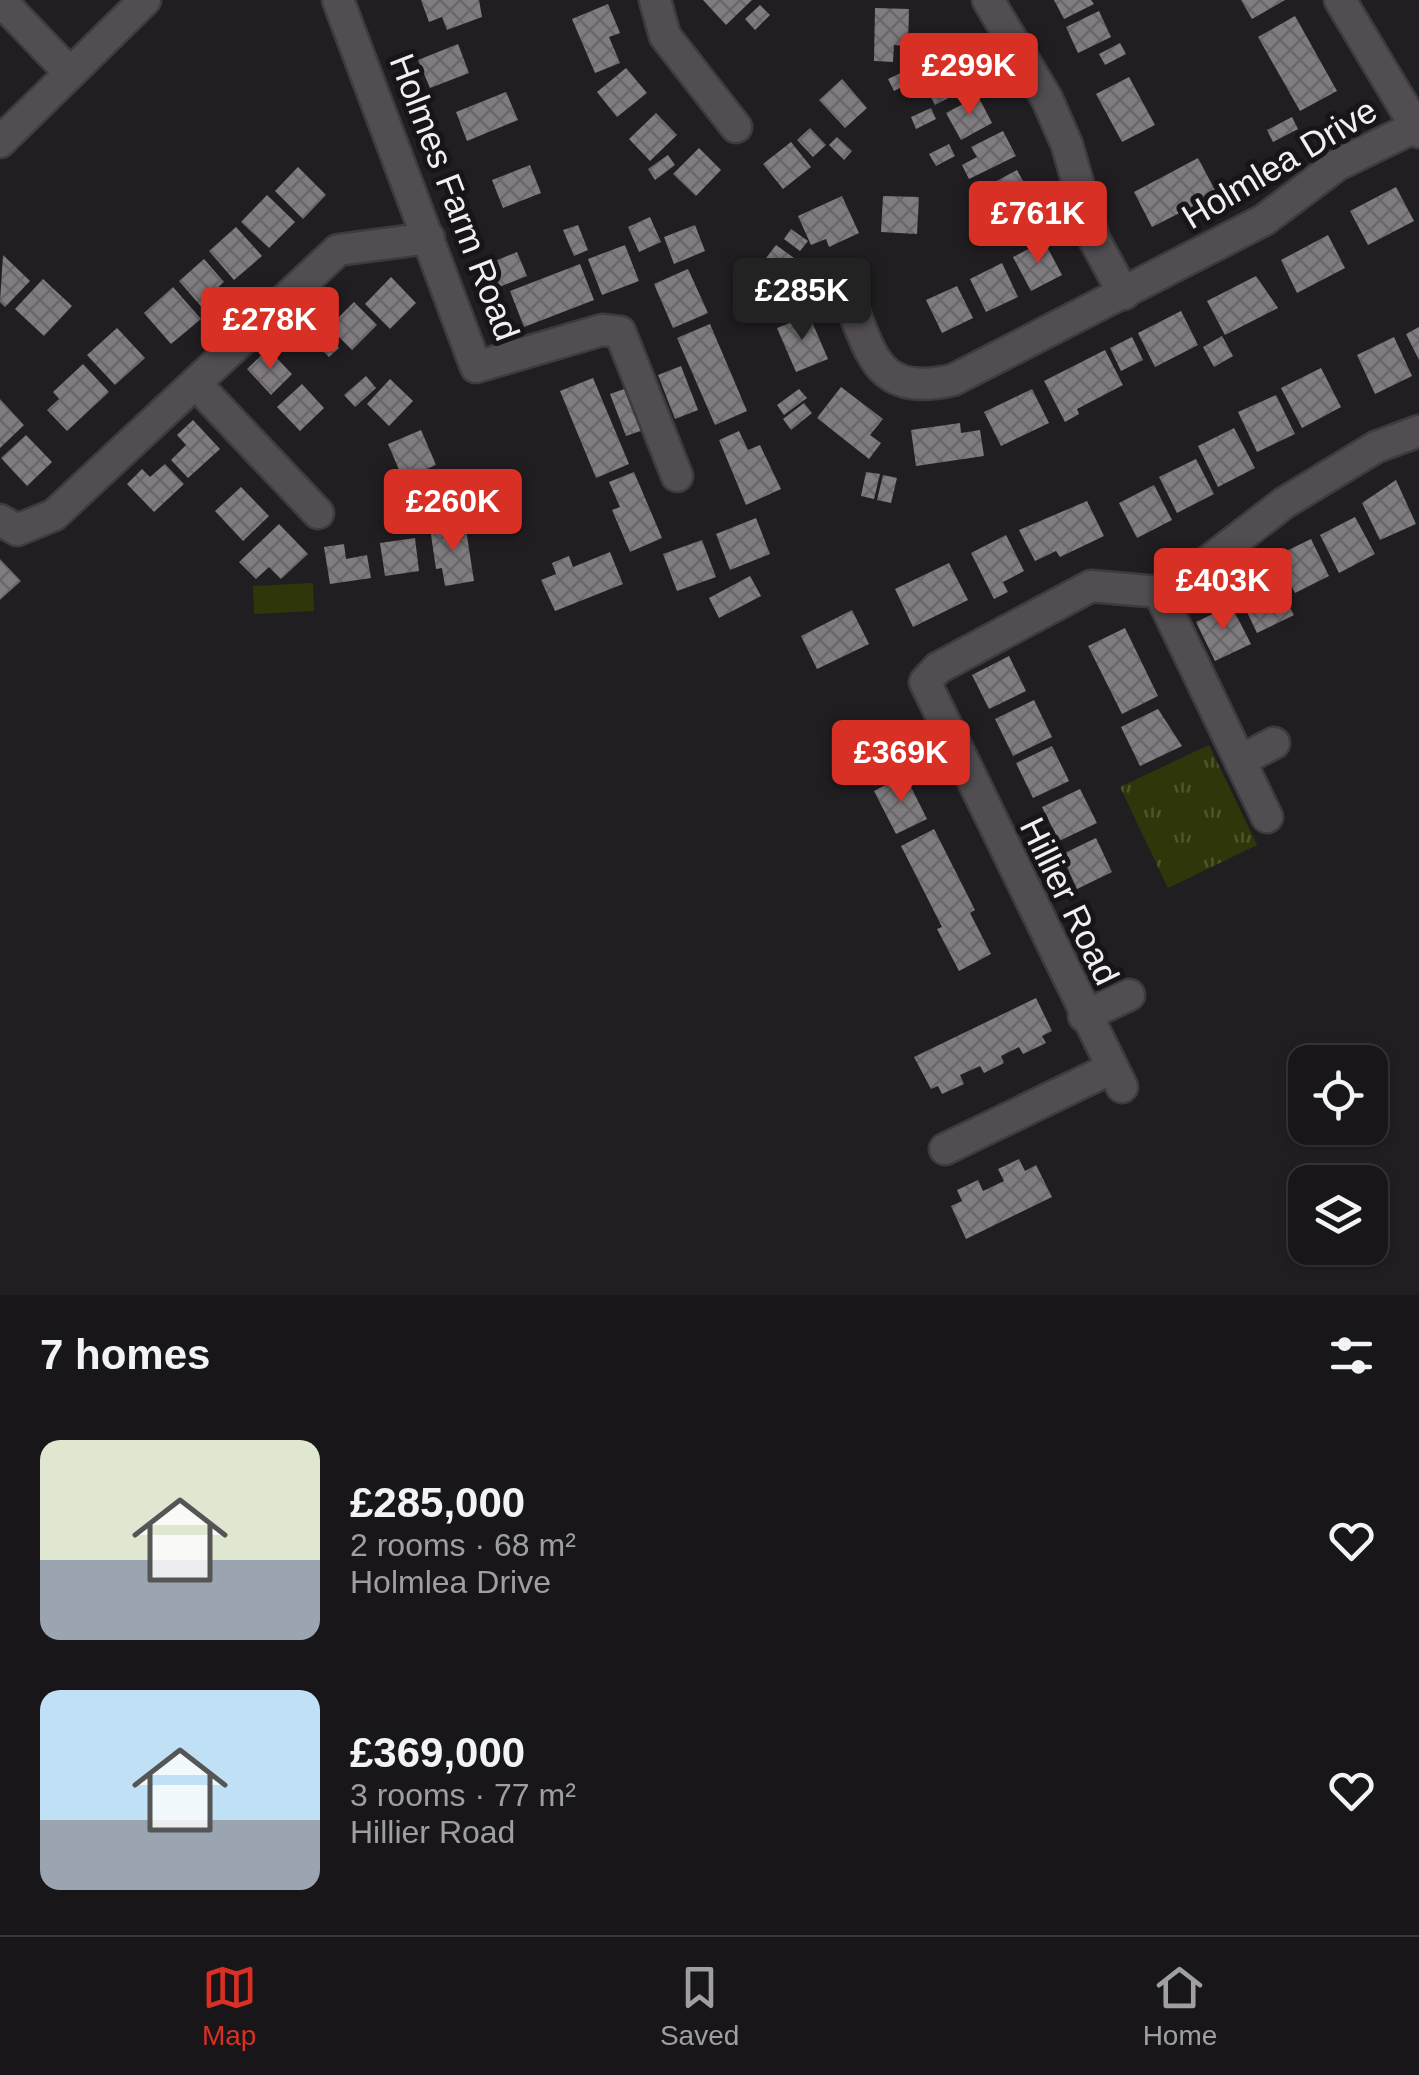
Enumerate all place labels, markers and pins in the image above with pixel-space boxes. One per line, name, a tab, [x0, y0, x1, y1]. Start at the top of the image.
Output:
pin: £299K	[899, 33, 1039, 118]
pin: £761K	[968, 181, 1108, 266]
pin: £285K	[732, 258, 872, 343]
pin: £278K	[200, 287, 340, 372]
pin: £260K	[383, 469, 523, 554]
pin: £403K	[1153, 548, 1293, 633]
pin: £369K	[831, 720, 971, 805]

